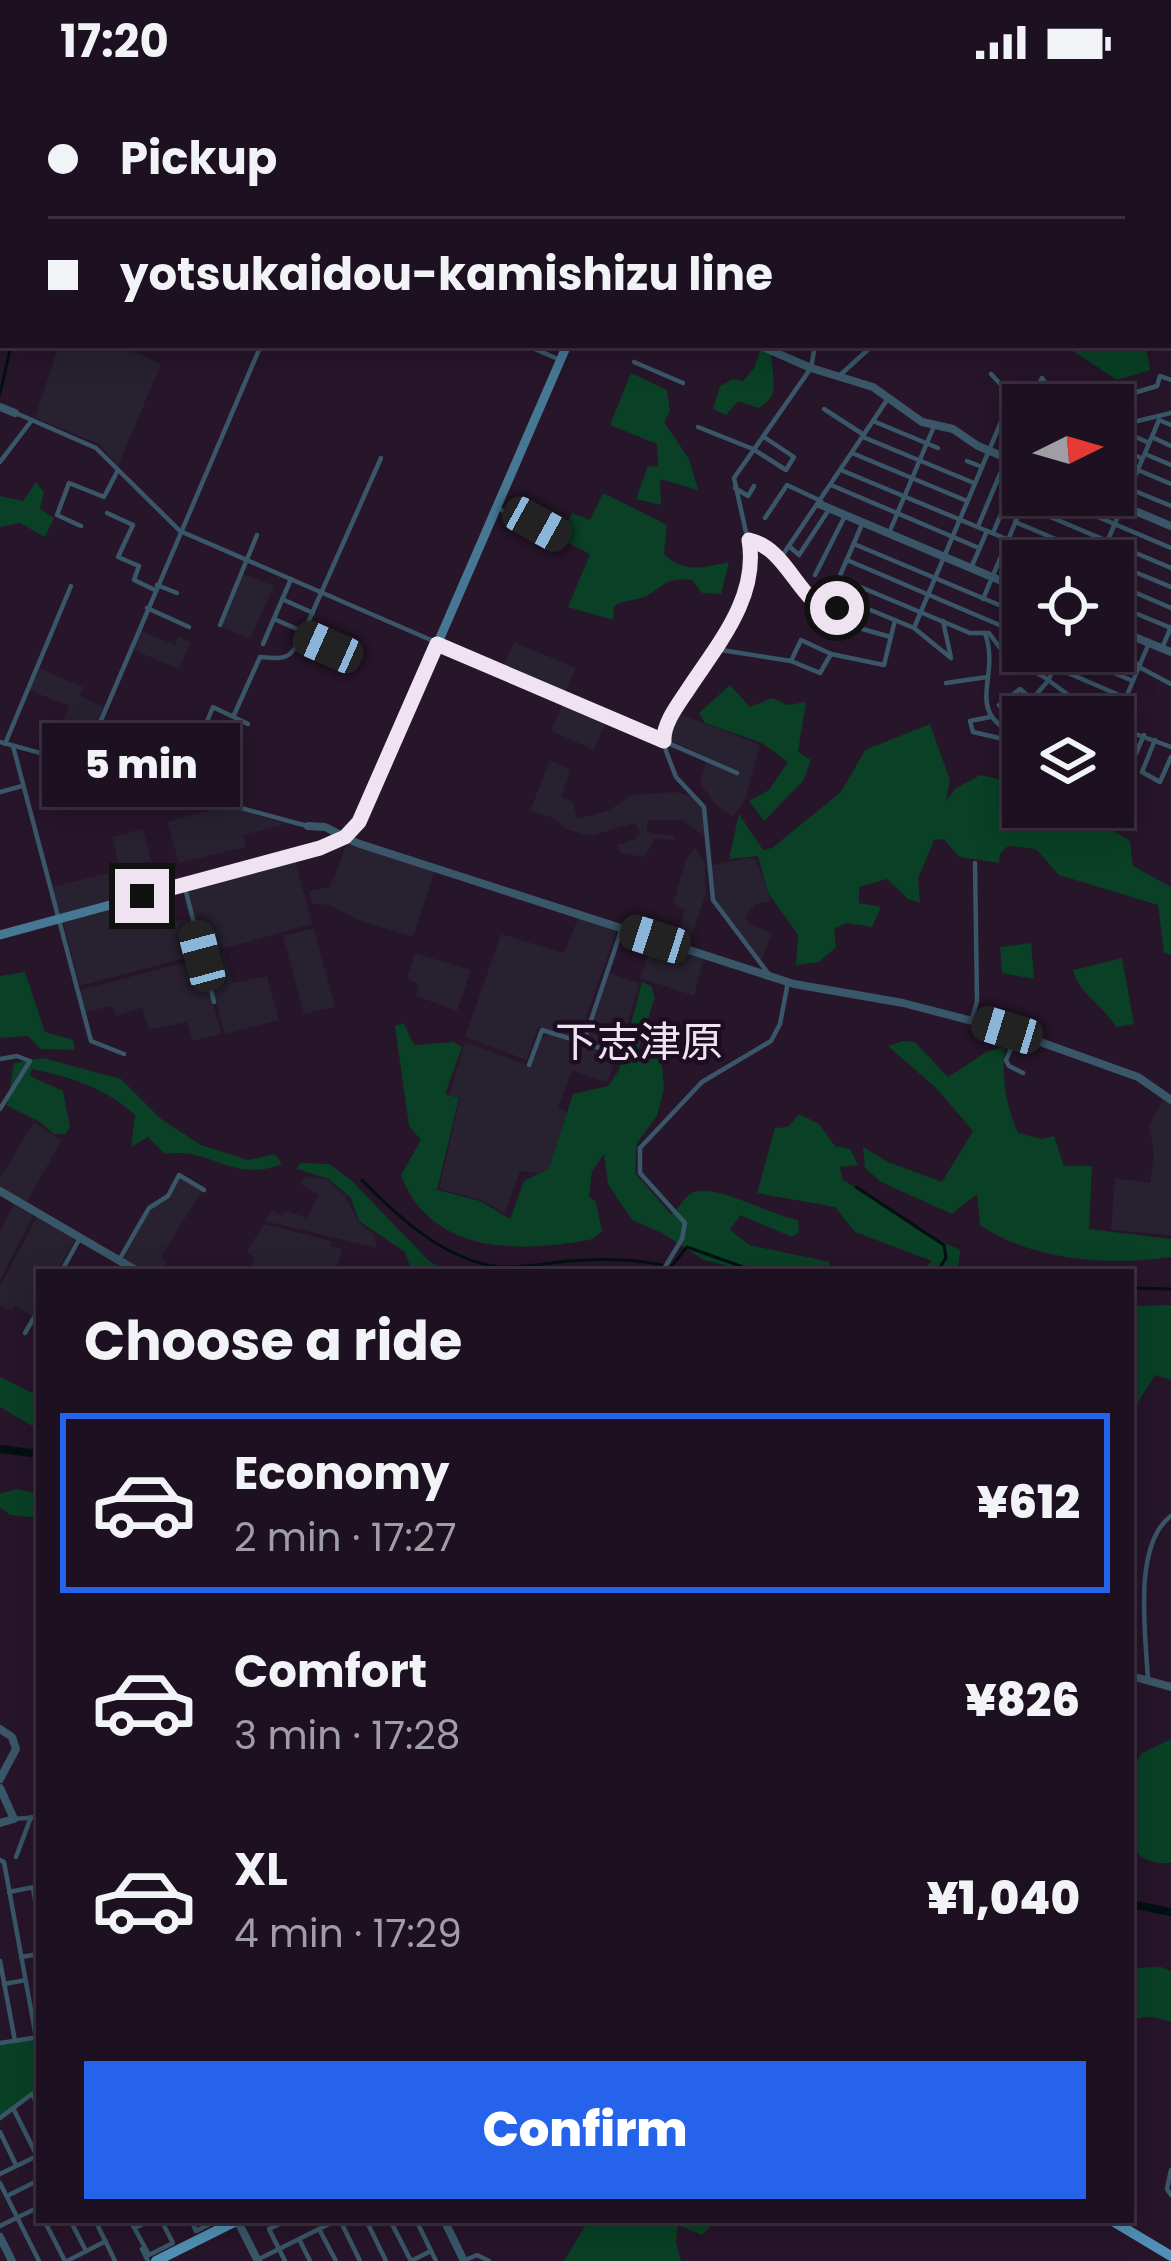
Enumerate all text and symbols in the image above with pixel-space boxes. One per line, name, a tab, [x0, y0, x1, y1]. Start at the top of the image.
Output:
text: 17:20	[60, 10, 169, 73]
text: Pickup	[120, 127, 277, 190]
text: yotsukaidou-kamishizu line	[120, 243, 773, 306]
north arrow	[1002, 384, 1134, 516]
map controls	[1002, 384, 1134, 828]
car	[497, 491, 577, 557]
button: locate	[1002, 540, 1134, 672]
route start	[810, 581, 864, 635]
car	[288, 616, 368, 678]
button: layers	[1002, 696, 1134, 828]
callout: 5 min	[43, 722, 241, 806]
text: 5 min	[84, 737, 198, 792]
route end	[115, 869, 169, 923]
car	[615, 911, 695, 967]
car	[175, 917, 229, 995]
car	[967, 1002, 1047, 1058]
district label: 下志津原	[555, 1013, 723, 1072]
text: Choose a ride	[84, 1303, 462, 1379]
text: Economy	[234, 1442, 449, 1505]
icon: car	[90, 1449, 198, 1557]
text: ¥612	[977, 1471, 1080, 1534]
text: 2 min · 17:27	[234, 1510, 456, 1565]
text: Comfort	[234, 1640, 427, 1703]
icon: car	[90, 1647, 198, 1755]
text: ¥826	[965, 1669, 1080, 1732]
text: 3 min · 17:28	[234, 1708, 460, 1763]
text: XL	[234, 1838, 288, 1901]
icon: car	[90, 1845, 198, 1953]
text: ¥1,040	[927, 1867, 1080, 1930]
text: 4 min · 17:29	[234, 1906, 462, 1961]
button: Confirm	[84, 2061, 1086, 2199]

